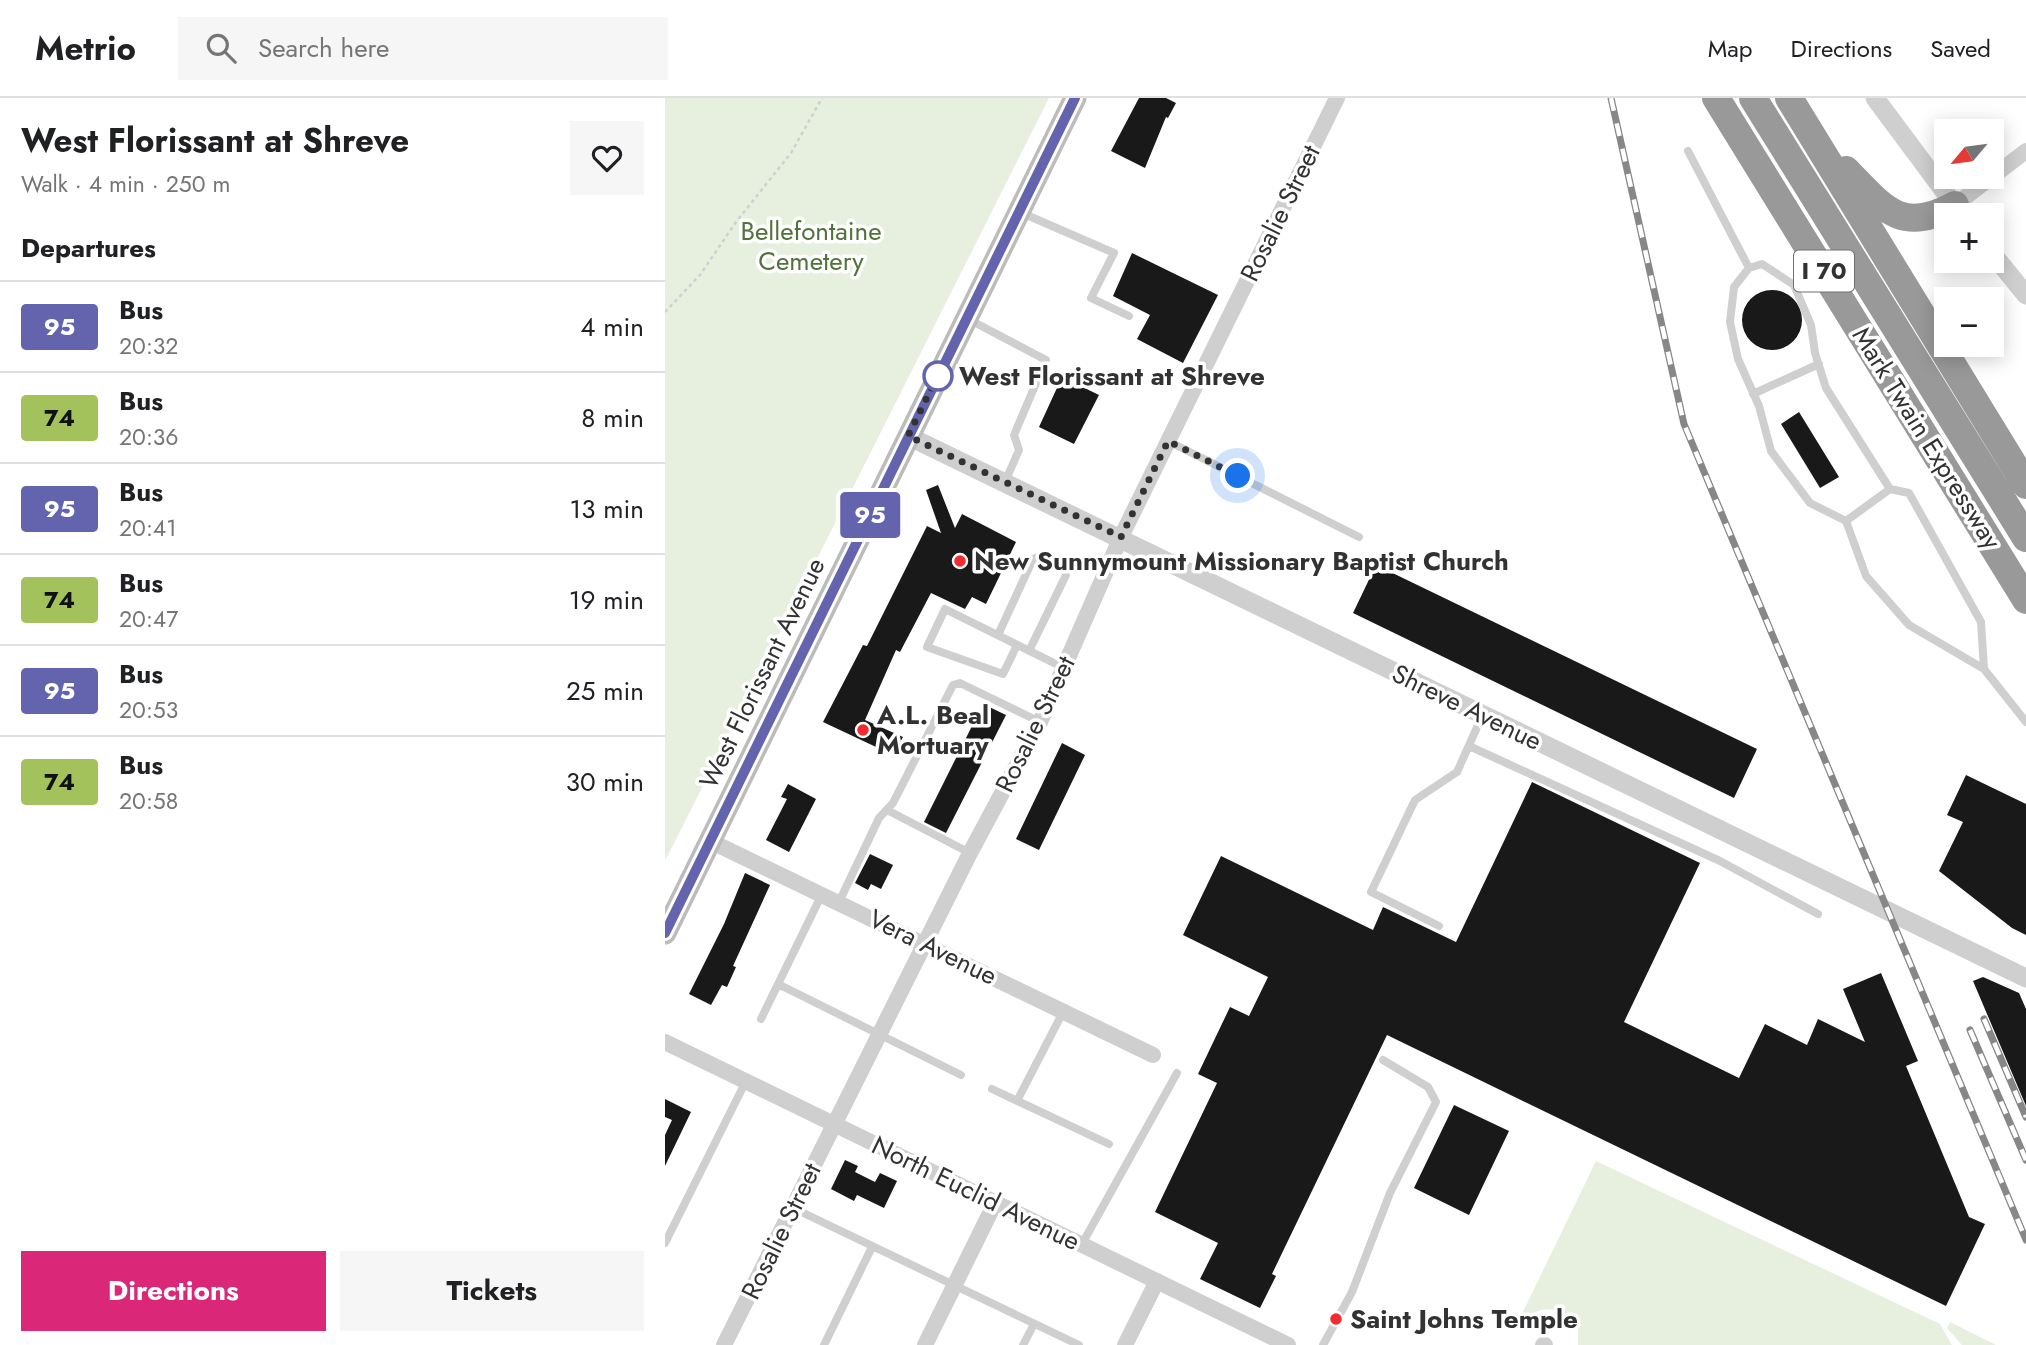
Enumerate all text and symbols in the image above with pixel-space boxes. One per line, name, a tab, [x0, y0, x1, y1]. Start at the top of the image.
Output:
search box	[178, 17, 668, 80]
text: Metrio	[35, 25, 136, 72]
icon: search	[202, 29, 240, 67]
text: Search here	[258, 29, 389, 67]
text: Map	[1708, 31, 1753, 66]
text: Directions	[1791, 31, 1892, 66]
text: Saved	[1930, 31, 1991, 66]
text: West Florissant at Shreve	[21, 117, 409, 164]
north arrow	[1934, 119, 2004, 189]
map controls	[1934, 119, 2004, 357]
button: heart	[570, 121, 644, 195]
street label: Rosalie Street	[1231, 138, 1330, 288]
text: Walk · 4 min · 250 m	[21, 167, 230, 201]
button: +	[1934, 203, 2004, 273]
park label: Bellefontaine Cemetery	[740, 212, 882, 280]
text: Departures	[21, 229, 156, 267]
road number: I 70	[1794, 251, 1854, 292]
button: −	[1934, 287, 2004, 357]
text: Bus	[119, 291, 163, 329]
text: 4 min	[580, 308, 644, 346]
text: 95	[44, 309, 75, 344]
street label: Mark Twain Expressway	[1843, 320, 2011, 557]
text: 20:32	[119, 329, 178, 363]
place label: West Florissant at Shreve	[959, 357, 1265, 395]
marker: West Florissant at Shreve	[923, 361, 953, 391]
text: Bus	[119, 382, 163, 420]
text: 8 min	[581, 399, 644, 437]
text: 74	[44, 400, 75, 435]
text: 20:36	[119, 420, 179, 454]
your location	[1220, 458, 1255, 493]
text: Bus	[119, 473, 163, 511]
text: 13 min	[570, 490, 644, 528]
text: 95	[44, 491, 75, 526]
line badge: 95	[839, 492, 901, 538]
text: 95	[854, 497, 886, 532]
text: 20:41	[119, 511, 177, 545]
place label: New Sunnymount Missionary Baptist Church	[974, 542, 1509, 580]
street label: West Florissant Avenue	[690, 551, 834, 795]
marker: New Sunnymount Missionary Baptist Church	[952, 553, 968, 569]
text: Bus	[119, 564, 163, 602]
text: 19 min	[569, 581, 644, 619]
text: 74	[44, 582, 75, 617]
text: 20:47	[119, 602, 178, 636]
street label: Rosalie Street	[986, 649, 1085, 799]
street label: Shreve Avenue	[1386, 654, 1548, 760]
text: Bus	[119, 655, 163, 693]
text: 25 min	[566, 672, 644, 710]
text: 95	[44, 673, 75, 708]
text: 20:53	[119, 693, 178, 727]
place label: A.L. Beal Mortuary	[876, 696, 989, 764]
marker: A.L. Beal Mortuary	[855, 722, 871, 738]
text: Bus	[119, 746, 163, 784]
text: 30 min	[566, 763, 644, 801]
text: 74	[44, 764, 75, 799]
text: 20:58	[119, 784, 178, 818]
street label: Vera Avenue	[862, 900, 1004, 994]
street label: North Euclid Avenue	[865, 1126, 1087, 1260]
street label: Rosalie Street	[732, 1156, 831, 1306]
button: Directions	[21, 1251, 326, 1331]
button: Tickets	[340, 1251, 644, 1331]
place label: Saint Johns Temple	[1350, 1300, 1578, 1338]
marker: Saint Johns Temple	[1328, 1311, 1344, 1327]

